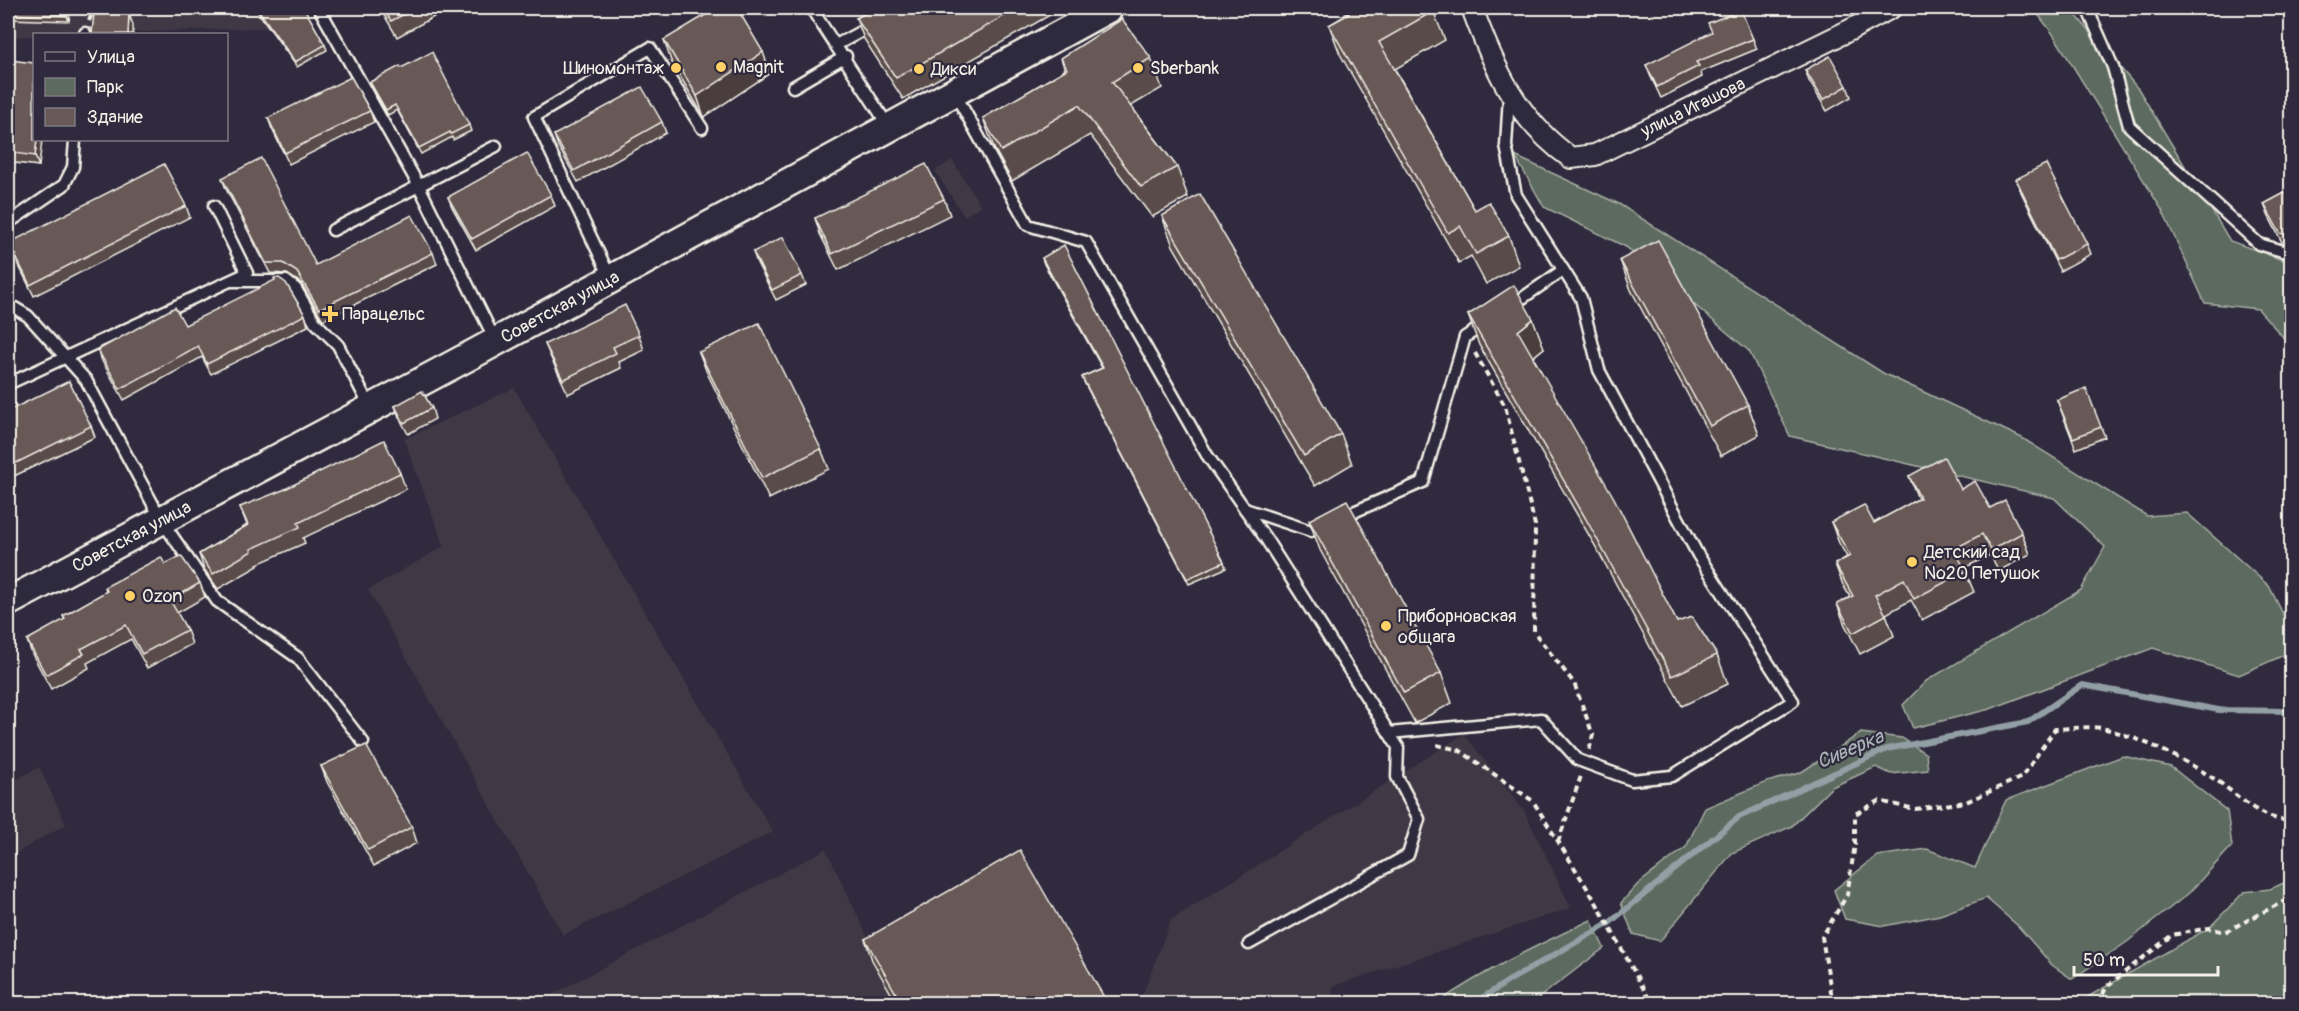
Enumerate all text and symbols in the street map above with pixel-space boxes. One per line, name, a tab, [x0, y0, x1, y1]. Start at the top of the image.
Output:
legend	[33, 33, 228, 141]
text: Улица	[87, 46, 135, 69]
place label: Magnit	[733, 56, 785, 79]
place label: Шиномонтаж	[563, 57, 664, 80]
place label: Sberbank	[1150, 57, 1219, 80]
place label: Дикси	[930, 58, 976, 81]
marker: Magnit	[714, 60, 728, 74]
marker: Шиномонтаж	[669, 61, 683, 75]
marker: Sberbank	[1131, 61, 1145, 75]
marker: Дикси	[912, 62, 926, 76]
street label: улица Игашова	[1636, 72, 1749, 143]
text: Парк	[87, 76, 124, 99]
text: Здание	[87, 106, 143, 129]
street label: Советская улица	[497, 265, 623, 348]
place label: Парацельс	[342, 303, 425, 326]
marker: Парацельс	[323, 307, 337, 321]
street label: Советская улица	[68, 495, 195, 577]
place label: Детский сад №20 Петушок	[1923, 541, 2040, 585]
marker: Детский сад №20 Петушок	[1905, 555, 1919, 569]
place label: Ozon	[142, 585, 182, 608]
marker: Ozon	[123, 589, 137, 603]
place label: Приборновская общага	[1398, 605, 1517, 649]
marker: Приборновская общага	[1379, 619, 1393, 633]
water label: Сиверка	[1813, 723, 1889, 774]
scale bar	[2074, 939, 2218, 977]
text: 50 m	[2083, 949, 2125, 972]

